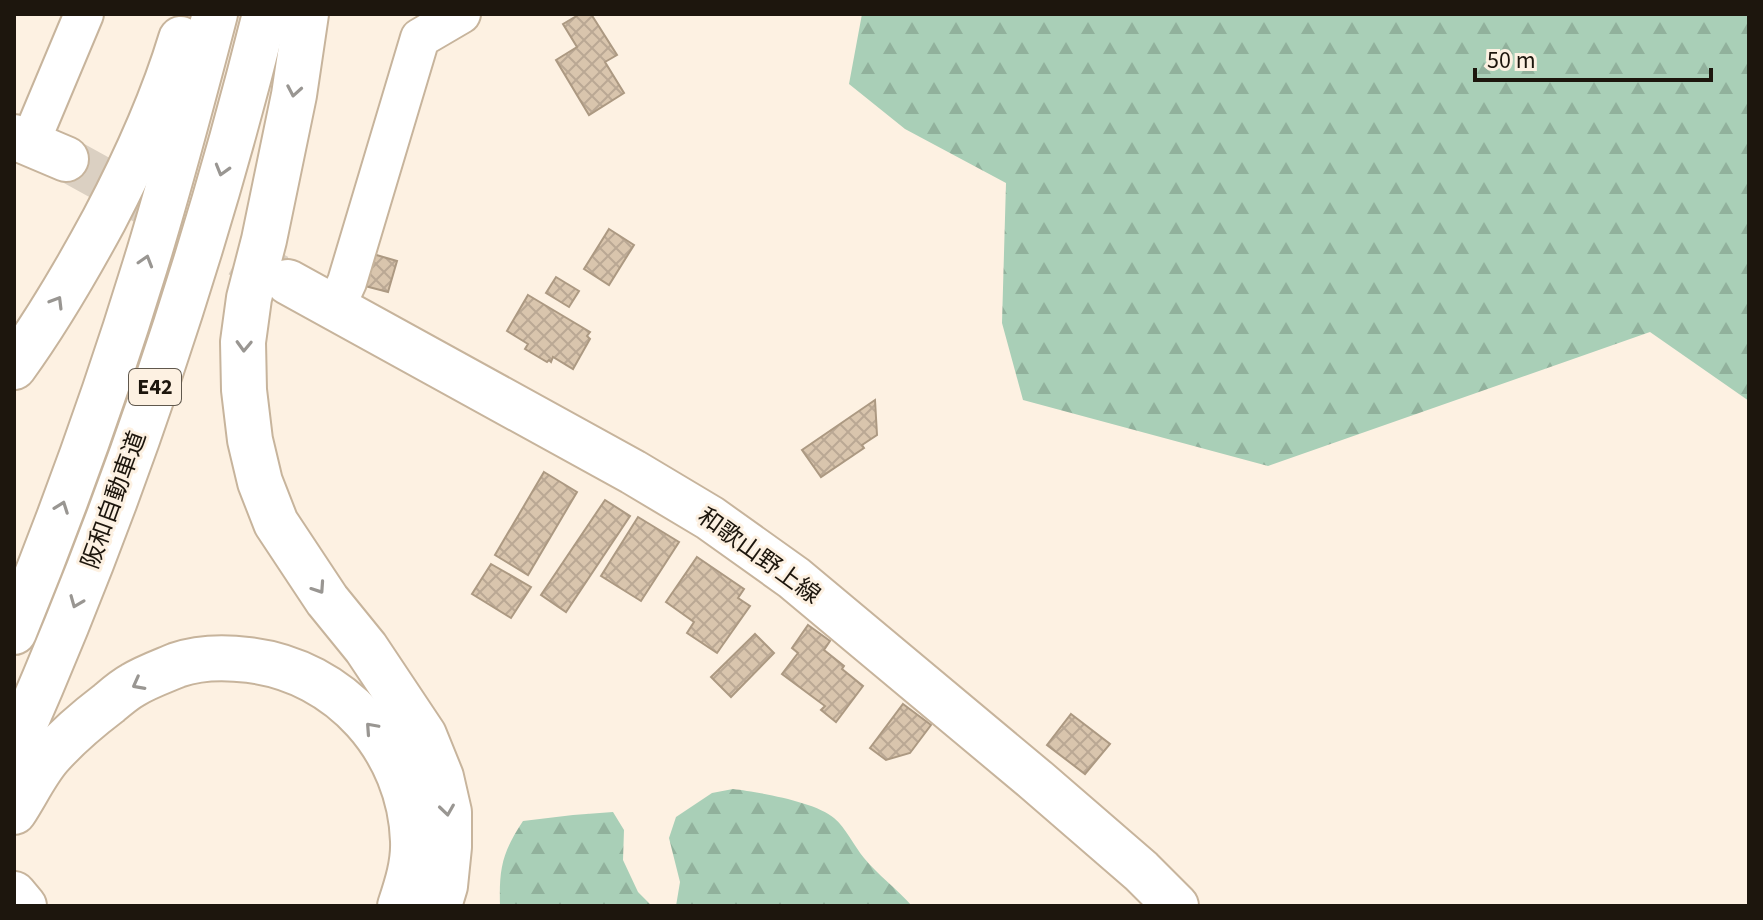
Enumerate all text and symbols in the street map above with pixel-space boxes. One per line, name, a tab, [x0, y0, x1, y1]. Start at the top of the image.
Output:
scale bar	[1475, 32, 1711, 82]
text: 50 m	[1487, 43, 1536, 78]
one-way arrow	[287, 84, 304, 98]
one-way arrow	[215, 163, 231, 177]
one-way arrow	[137, 255, 153, 269]
one-way arrow	[48, 296, 63, 311]
one-way arrow	[235, 340, 252, 353]
road number: E42	[129, 369, 181, 405]
street label: 阪和自動車道	[73, 426, 155, 574]
street label: 和歌山野上線	[690, 500, 828, 612]
one-way arrow	[52, 501, 69, 515]
one-way arrow	[309, 579, 324, 594]
one-way arrow	[69, 594, 85, 608]
one-way arrow	[132, 674, 146, 689]
one-way arrow	[365, 723, 380, 737]
one-way arrow	[438, 803, 455, 817]

